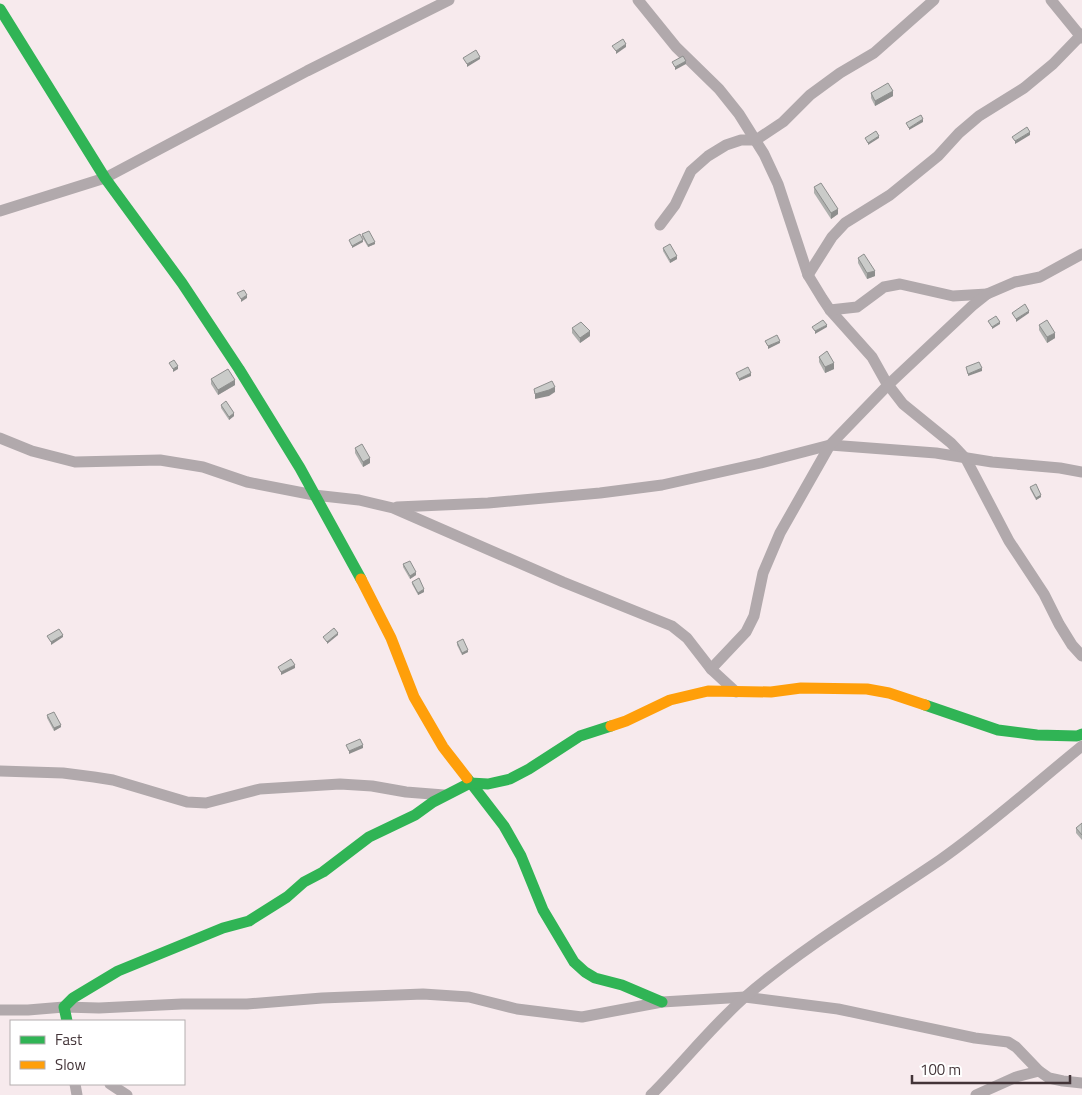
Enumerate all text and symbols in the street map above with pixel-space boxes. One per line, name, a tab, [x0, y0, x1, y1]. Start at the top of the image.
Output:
legend	[10, 1020, 185, 1085]
text: Fast	[55, 1028, 83, 1051]
scale bar	[912, 1052, 1070, 1084]
text: Slow	[55, 1053, 86, 1076]
text: 100 m	[920, 1058, 961, 1081]

